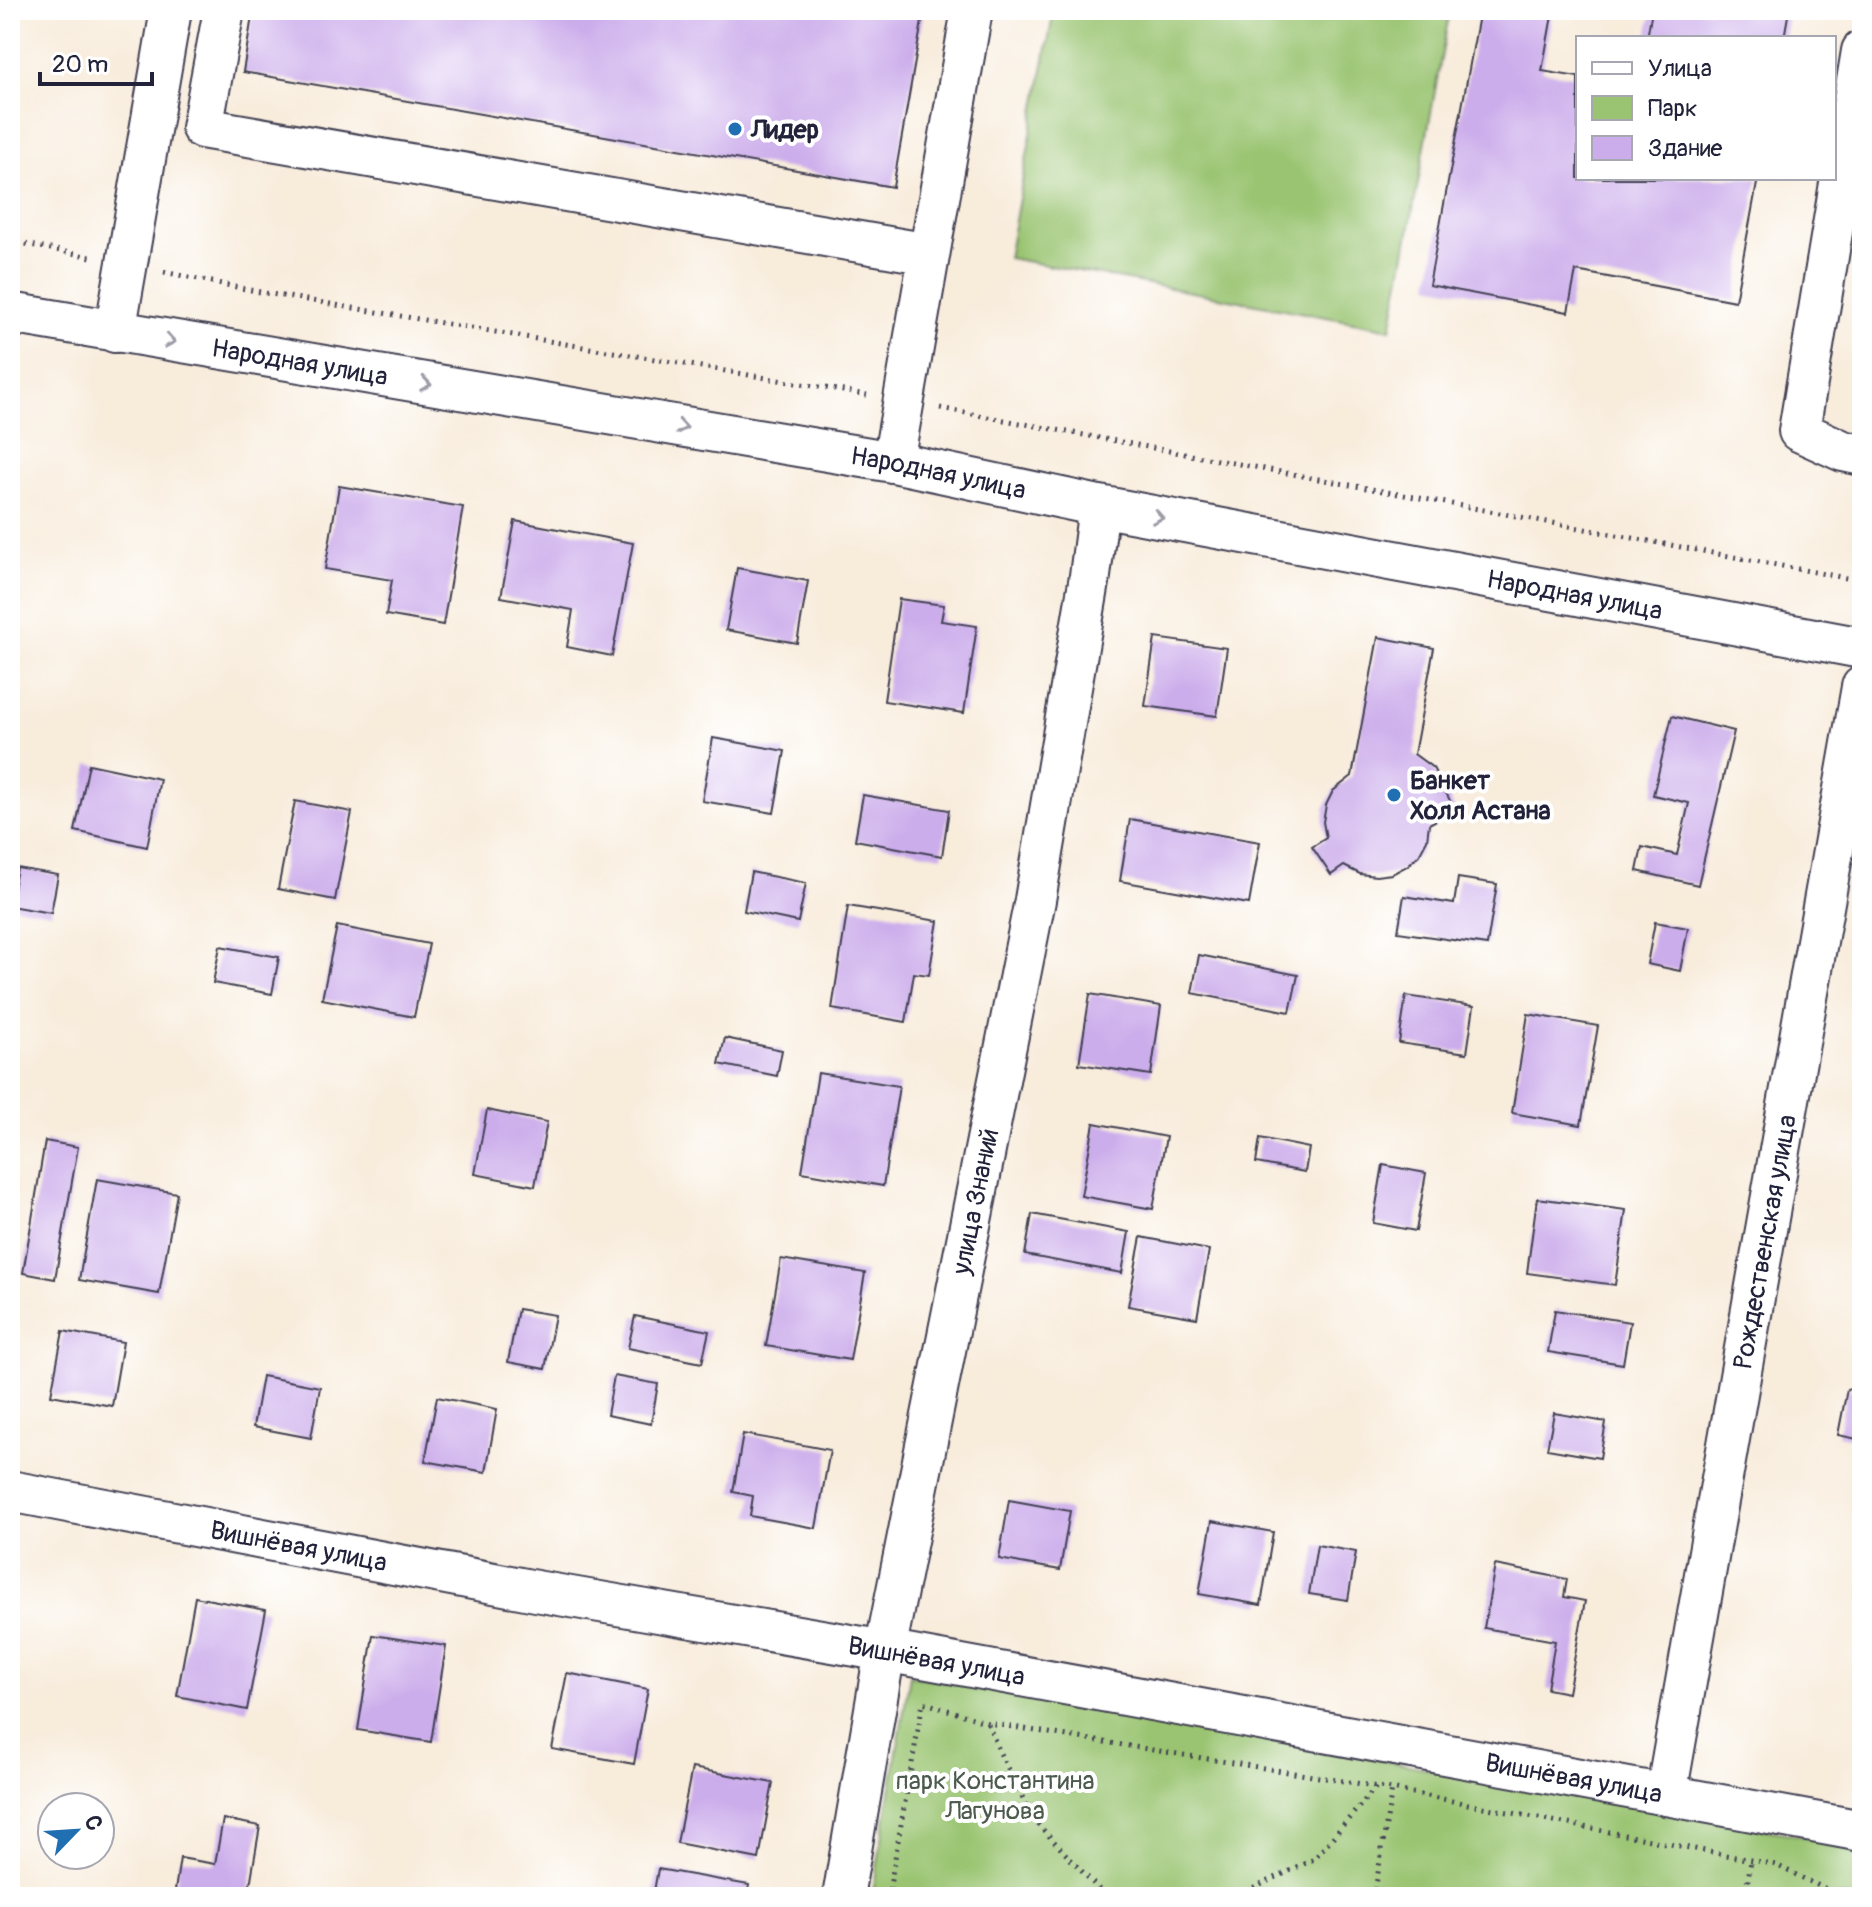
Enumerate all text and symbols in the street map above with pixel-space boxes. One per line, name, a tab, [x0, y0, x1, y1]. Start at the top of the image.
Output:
scale bar	[40, 36, 152, 86]
legend	[1576, 36, 1836, 180]
text: 20 m	[52, 50, 108, 79]
text: Улица	[1648, 54, 1712, 83]
text: Парк	[1648, 94, 1697, 123]
place label: Лидер	[750, 114, 819, 146]
marker: Лидер	[726, 120, 744, 138]
text: Здание	[1648, 134, 1723, 163]
one-way arrow	[163, 332, 176, 349]
street label: Народная улица	[209, 332, 390, 394]
one-way arrow	[419, 375, 433, 392]
one-way arrow	[676, 418, 689, 435]
street label: Народная улица	[848, 440, 1029, 507]
one-way arrow	[1151, 507, 1165, 524]
street label: Народная улица	[1484, 563, 1665, 628]
place label: Банкет Холл Астана	[1410, 765, 1551, 827]
marker: Банкет Холл Астана	[1385, 786, 1403, 804]
street label: Рождественская улица	[1727, 1112, 1804, 1372]
street label: улица Знаний	[945, 1126, 1006, 1278]
street label: Вишнёвая улица	[208, 1514, 390, 1579]
street label: Вишнёвая улица	[845, 1630, 1027, 1693]
street label: Вишнёвая улица	[1483, 1747, 1665, 1811]
park label: парк Константина Лагунова	[896, 1765, 1094, 1827]
north arrow	[36, 1791, 116, 1871]
text: С	[78, 1811, 109, 1835]

